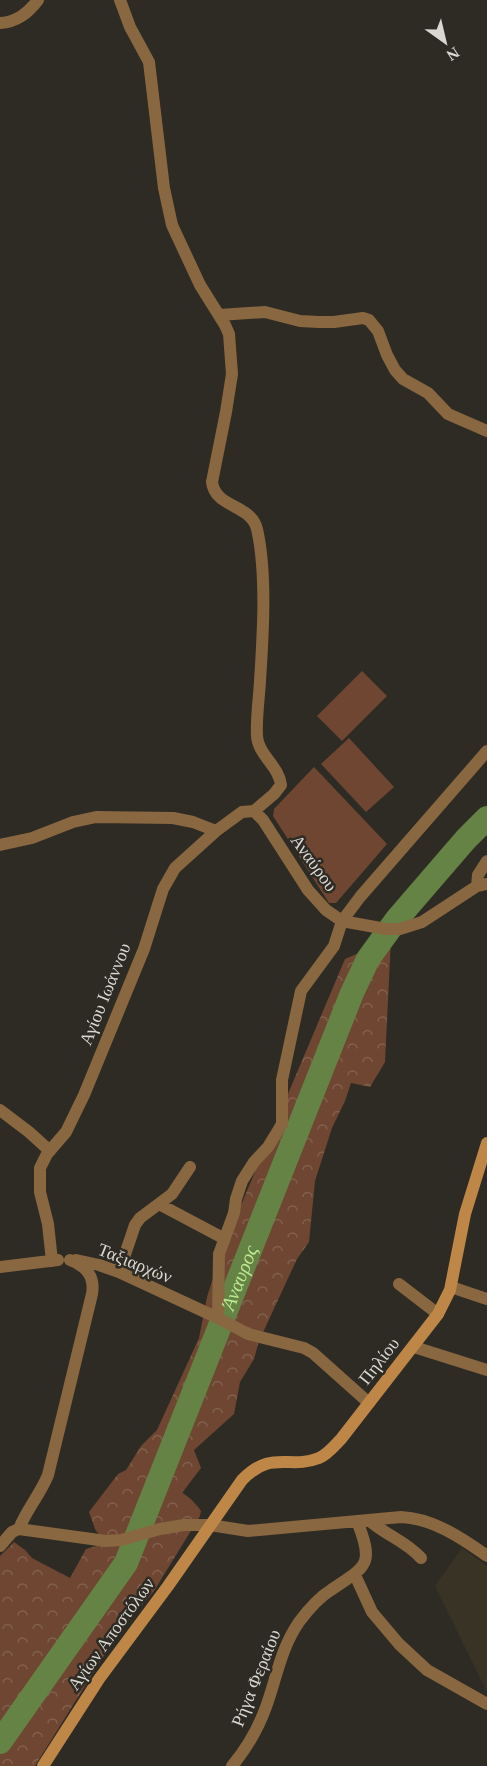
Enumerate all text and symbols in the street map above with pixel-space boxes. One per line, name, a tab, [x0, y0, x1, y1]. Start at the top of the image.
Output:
north arrow	[415, 12, 475, 72]
text: N	[443, 44, 463, 65]
street label: Αναύρου	[287, 831, 341, 895]
street label: Αγίου Ιωάννου	[75, 940, 135, 1048]
street label: Ταξιαρχών	[95, 1239, 175, 1287]
water label: Άναυρος	[216, 1241, 262, 1315]
street label: Πηλίου	[355, 1334, 404, 1388]
street label: Αγίων Αποστόλων	[64, 1574, 158, 1694]
street label: Ρήγα Φεραίου	[227, 1626, 285, 1730]

